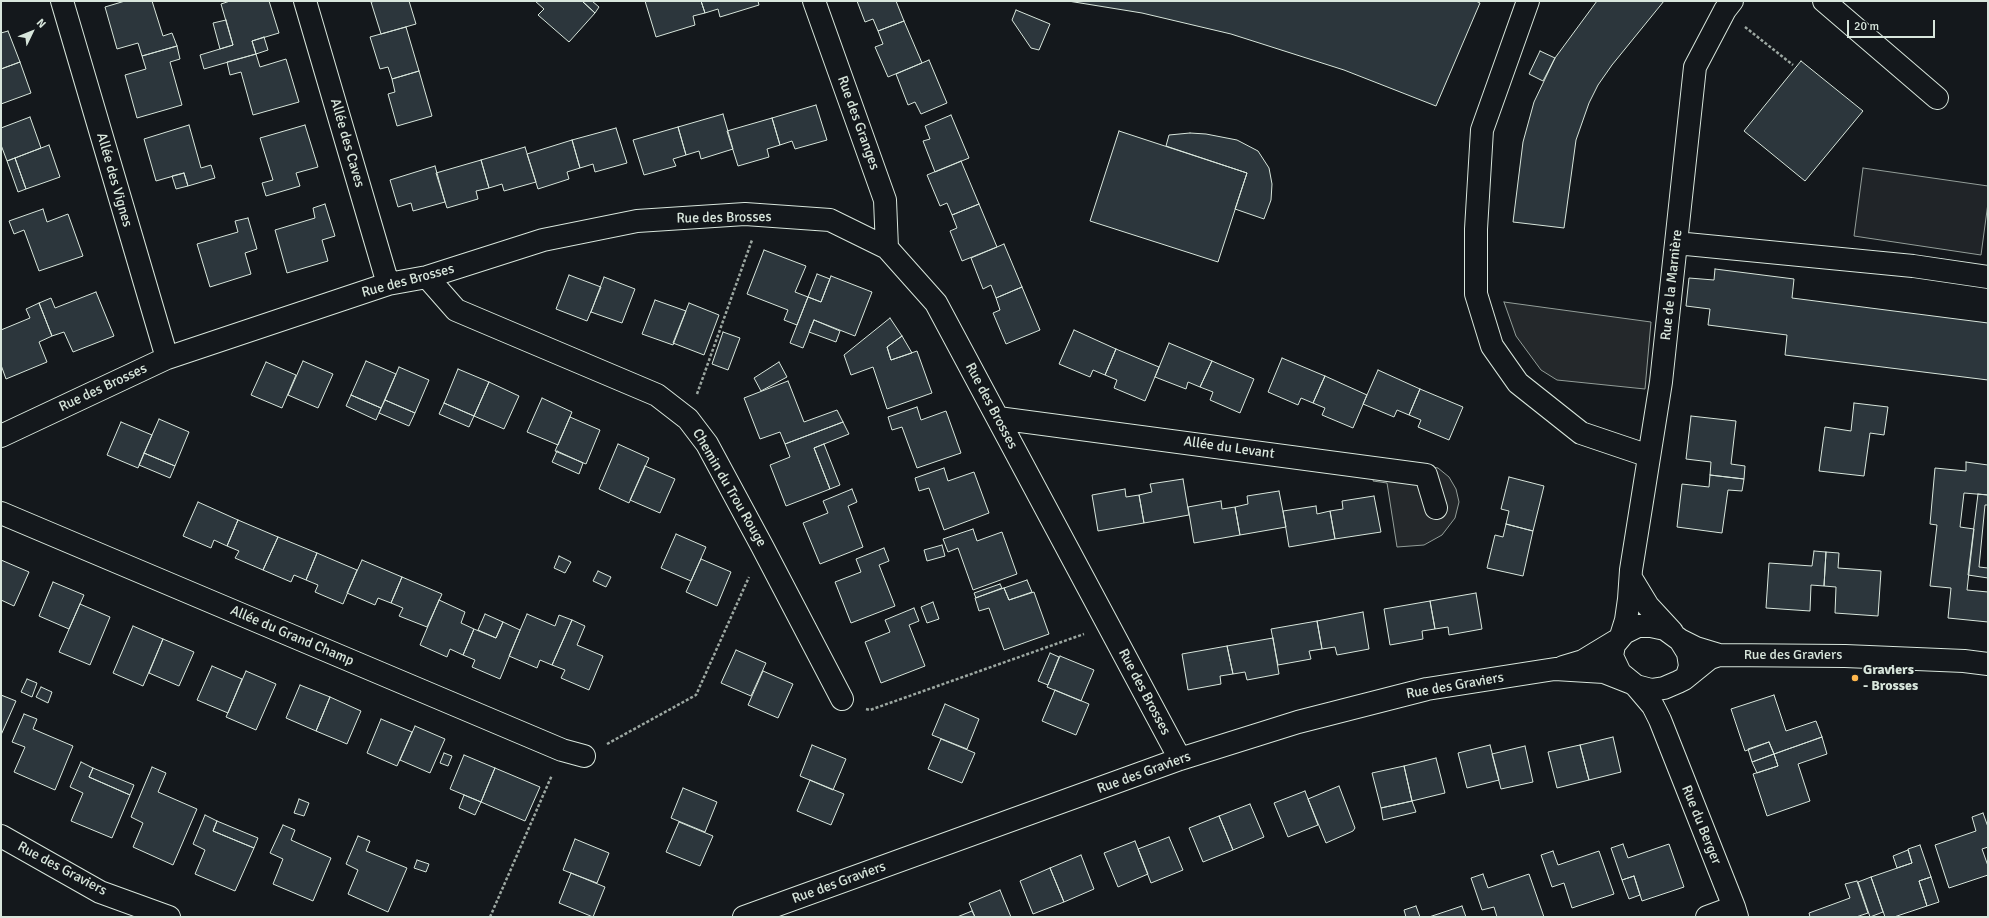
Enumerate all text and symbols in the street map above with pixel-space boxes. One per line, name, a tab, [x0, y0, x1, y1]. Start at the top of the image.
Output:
north arrow	[12, 12, 52, 52]
scale bar	[1849, 12, 1937, 38]
text: N	[34, 16, 49, 31]
text: 20 m	[1854, 19, 1879, 34]
street label: Rue des Granges	[833, 74, 883, 172]
street label: Allée des Caves	[326, 97, 368, 189]
street label: Allée des Vignes	[93, 131, 135, 229]
street label: Rue des Brosses	[676, 209, 772, 227]
street label: Rue de la Marnière	[1658, 229, 1686, 341]
street label: Rue des Brosses	[360, 261, 456, 301]
street label: Rue des Brosses	[56, 360, 150, 416]
street label: Rue des Brosses	[961, 360, 1021, 452]
street label: Chemin du Trou Rouge	[688, 426, 770, 550]
street label: Allée du Levant	[1183, 433, 1275, 463]
street label: Allée du Grand Champ	[228, 602, 356, 670]
street label: Rue des Brosses	[1114, 646, 1174, 738]
street label: Rue des Graviers	[1744, 647, 1842, 663]
place label: Graviers - Brosses	[1863, 662, 1918, 694]
street label: Rue des Graviers	[1405, 669, 1505, 703]
marker: Graviers - Brosses	[1850, 673, 1860, 683]
street label: Rue des Graviers	[1095, 748, 1193, 798]
street label: Rue du Berger	[1677, 783, 1725, 867]
street label: Rue des Graviers	[15, 838, 109, 900]
street label: Rue des Graviers	[790, 858, 888, 908]

